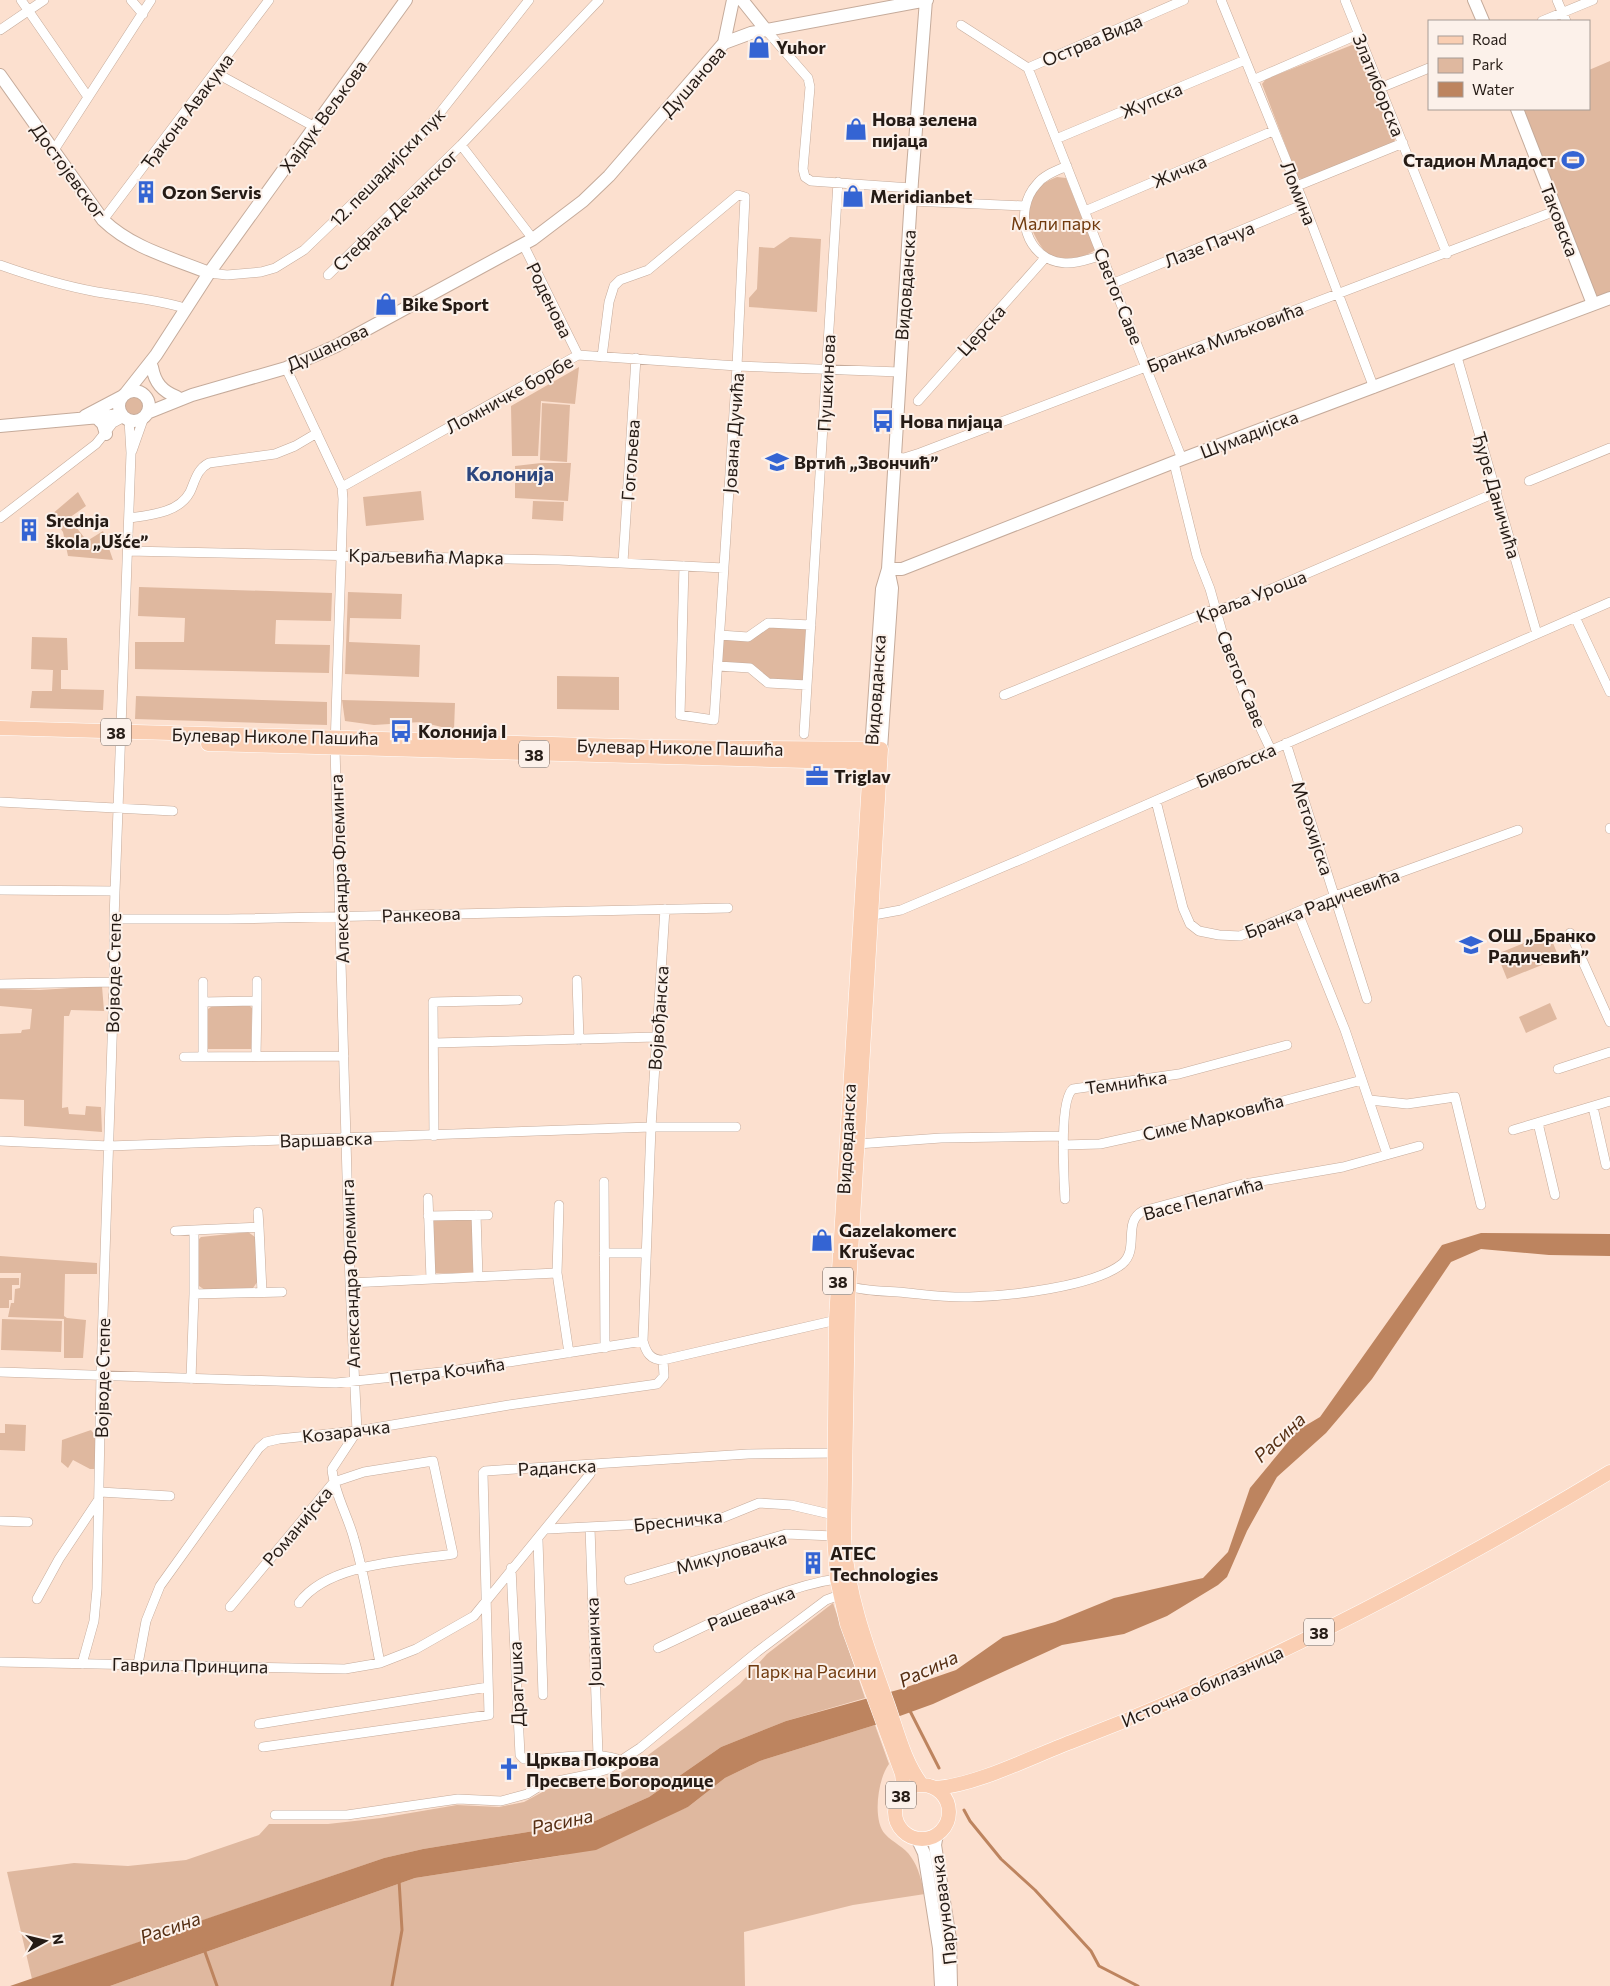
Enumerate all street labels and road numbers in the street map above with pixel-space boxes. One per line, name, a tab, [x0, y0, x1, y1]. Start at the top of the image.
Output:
street label: Острва Вида	[1039, 9, 1145, 71]
street label: Златиборска	[1348, 30, 1410, 140]
street label: Душанова	[656, 41, 730, 121]
street label: Ђакона Авакума	[136, 49, 238, 173]
street label: Хајдук Вељкова	[275, 55, 371, 177]
street label: Жупска	[1117, 77, 1185, 123]
street label: 12. пешадијски пук	[325, 103, 449, 231]
street label: Достојевског	[27, 119, 111, 223]
street label: Стефана Дечанског	[328, 144, 462, 276]
street label: Жичка	[1148, 150, 1210, 192]
street label: Ломина	[1276, 158, 1322, 228]
street label: Таковска	[1536, 180, 1584, 260]
street label: Лазе Пачуа	[1161, 216, 1257, 272]
street label: Видовданска	[890, 229, 920, 341]
street label: Светог Саве	[1090, 244, 1148, 348]
street label: Роденова	[522, 259, 578, 341]
street label: Бранка Миљковића	[1144, 297, 1306, 377]
street label: Церска	[952, 300, 1010, 360]
street label: Душанова	[283, 319, 371, 375]
street label: Пушкинова	[812, 334, 840, 432]
street label: Ломничке борбе	[442, 350, 576, 438]
street label: Јована Дучића	[718, 372, 748, 494]
street label: Шумадијска	[1197, 405, 1301, 463]
street label: Гогољева	[616, 419, 644, 501]
street label: Ђуре Даничића	[1468, 429, 1526, 561]
street label: Краљевића Марка	[348, 544, 504, 568]
street label: Краља Уроша	[1193, 565, 1309, 627]
street label: Светог Саве	[1213, 627, 1271, 731]
street label: Видовданска	[860, 634, 890, 746]
road number: 38	[101, 719, 131, 746]
street label: Булевар Николе Пашића	[171, 723, 379, 749]
street label: Булевар Николе Пашића	[576, 734, 784, 760]
street label: Бивољска	[1193, 738, 1279, 792]
road number: 38	[519, 741, 549, 768]
street label: Александра Флеминга	[325, 774, 353, 964]
street label: Метохијска	[1287, 778, 1339, 878]
street label: Бранка Радичевића	[1242, 863, 1402, 943]
street label: Ранкеова	[381, 902, 461, 926]
street label: Војводе Степе	[101, 913, 125, 1033]
street label: Војвођанска	[643, 965, 673, 1071]
street label: Темнићка	[1084, 1065, 1168, 1099]
street label: Видовданска	[832, 1083, 860, 1195]
street label: Симе Марковића	[1140, 1089, 1286, 1145]
street label: Варшавска	[279, 1126, 373, 1152]
street label: Васе Пелагића	[1141, 1171, 1265, 1225]
street label: Александра Флеминга	[336, 1179, 364, 1369]
road number: 38	[823, 1268, 853, 1294]
street label: Војводе Степе	[90, 1318, 114, 1438]
street label: Петра Кочића	[388, 1352, 506, 1390]
street label: Козарачка	[301, 1415, 391, 1447]
street label: Раданска	[517, 1454, 597, 1480]
street label: Романијска	[257, 1482, 337, 1570]
street label: Бресничка	[632, 1504, 724, 1536]
street label: Микуловачка	[673, 1526, 789, 1578]
street label: Рашевачка	[704, 1580, 798, 1636]
street label: Јошаничка	[580, 1597, 606, 1687]
road number: 38	[1304, 1618, 1334, 1645]
street label: Источна обилазница	[1118, 1640, 1286, 1732]
street label: Драгушка	[504, 1641, 528, 1727]
street label: Гаврила Принципа	[112, 1653, 268, 1677]
road number: 38	[886, 1782, 916, 1808]
street label: Паруновачка	[925, 1854, 961, 1966]

